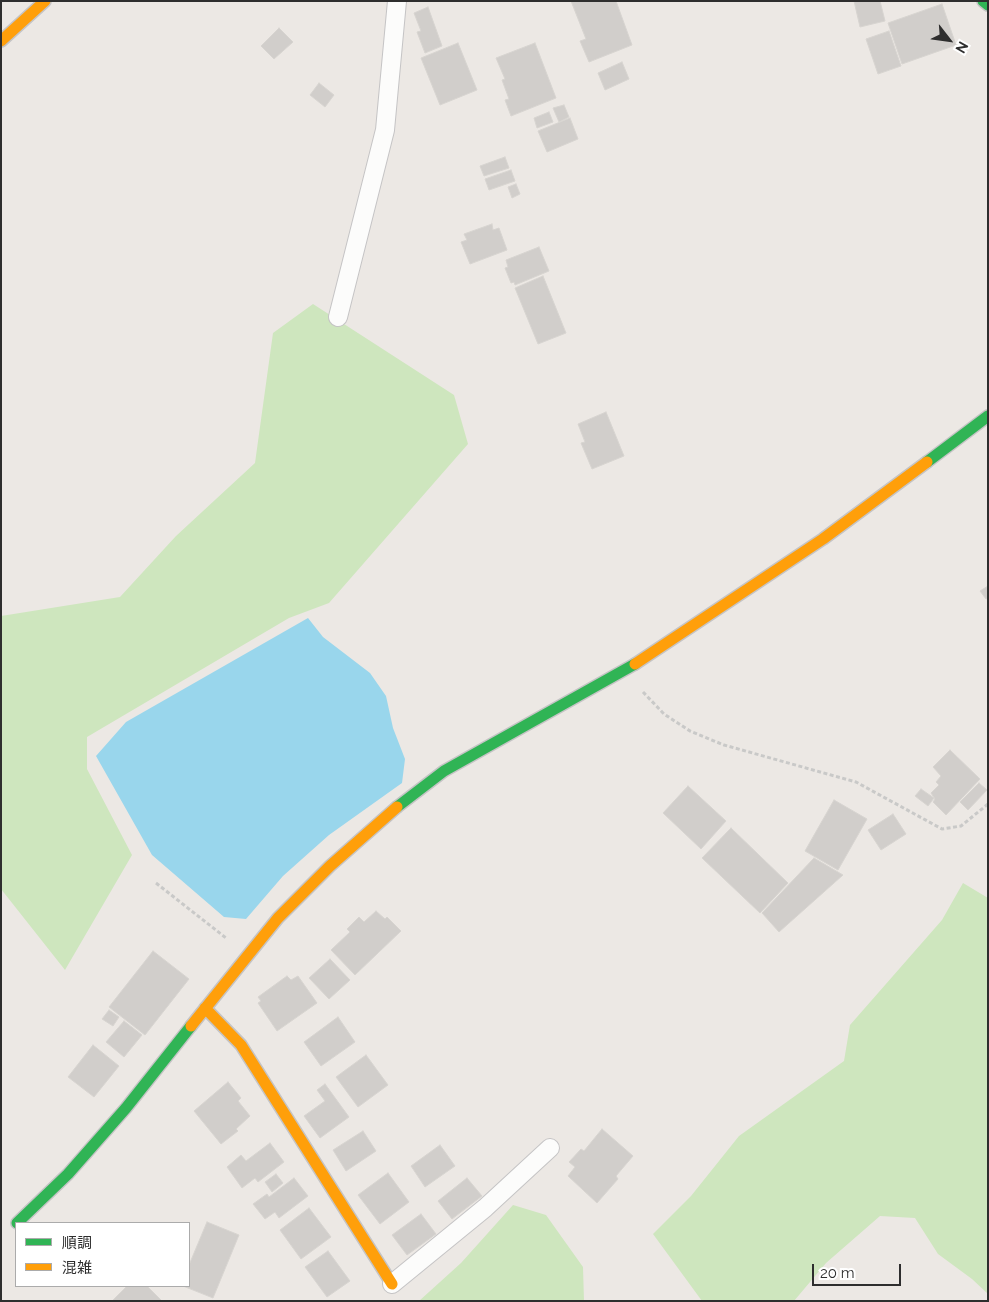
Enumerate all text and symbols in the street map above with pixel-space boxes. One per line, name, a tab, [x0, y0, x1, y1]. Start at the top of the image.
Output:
north arrow	[924, 15, 974, 65]
text: N	[952, 39, 972, 56]
legend	[15, 1222, 190, 1287]
text: 順調	[62, 1234, 92, 1252]
scale bar	[814, 1254, 903, 1286]
text: 混雑	[62, 1259, 92, 1277]
text: 20 m	[820, 1264, 855, 1282]

